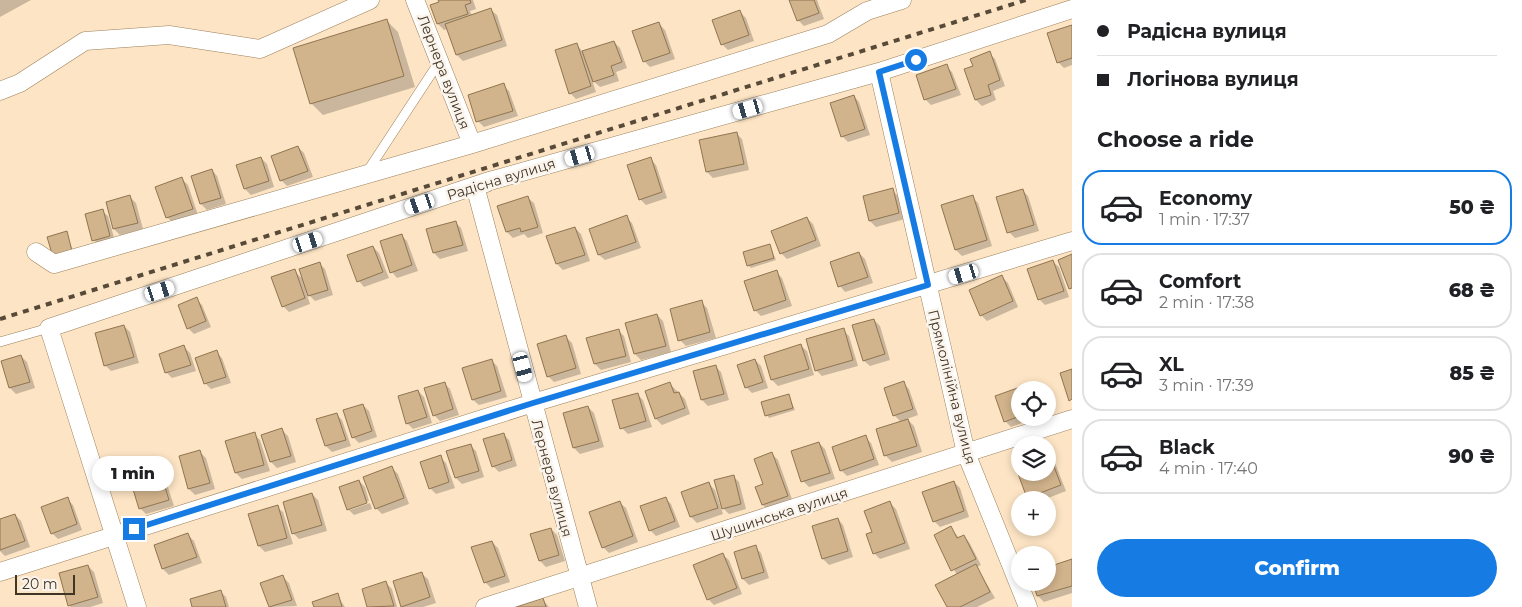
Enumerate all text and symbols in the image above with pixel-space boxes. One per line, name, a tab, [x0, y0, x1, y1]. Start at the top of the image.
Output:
street label: Лернера вулиця	[414, 12, 474, 132]
text: Радісна вулиця	[1127, 20, 1287, 43]
route start	[905, 49, 927, 71]
text: Логінова вулиця	[1127, 68, 1299, 91]
car	[731, 98, 764, 120]
text: Choose a ride	[1097, 126, 1254, 153]
car	[563, 145, 596, 167]
street label: Радісна вулиця	[445, 154, 557, 204]
icon: car	[1099, 185, 1144, 230]
text: Economy	[1159, 187, 1252, 210]
car	[403, 192, 436, 216]
text: 50 ₴	[1449, 196, 1495, 219]
text: 1 min · 17:37	[1159, 210, 1250, 229]
car	[291, 230, 324, 254]
car	[947, 262, 980, 286]
icon: car	[1099, 268, 1144, 313]
text: Comfort	[1159, 270, 1241, 293]
car	[143, 279, 176, 303]
text: 68 ₴	[1449, 279, 1495, 302]
text: 2 min · 17:38	[1159, 293, 1254, 312]
street label: Прямолінійна вулиця	[924, 308, 980, 466]
car	[511, 351, 534, 383]
icon: car	[1099, 351, 1144, 396]
text: XL	[1159, 353, 1184, 376]
text: 85 ₴	[1449, 362, 1495, 385]
text: 3 min · 17:39	[1159, 376, 1254, 395]
map controls	[1011, 381, 1056, 591]
button: locate	[1011, 381, 1056, 426]
street label: Лернера вулиця	[528, 417, 576, 539]
icon: car	[1099, 434, 1144, 479]
button: layers	[1011, 436, 1056, 481]
text: Black	[1159, 436, 1215, 459]
text: 90 ₴	[1448, 445, 1495, 468]
callout: 1 min	[93, 456, 175, 492]
text: 4 min · 17:40	[1159, 459, 1258, 478]
text: 1 min	[111, 464, 155, 483]
street label: Шушинська вулиця	[708, 483, 850, 545]
button: +	[1011, 491, 1056, 536]
route end	[123, 518, 145, 540]
button: Confirm	[1097, 539, 1497, 597]
button: −	[1011, 546, 1056, 591]
scale bar	[15, 572, 75, 595]
text: 20 m	[22, 575, 58, 593]

